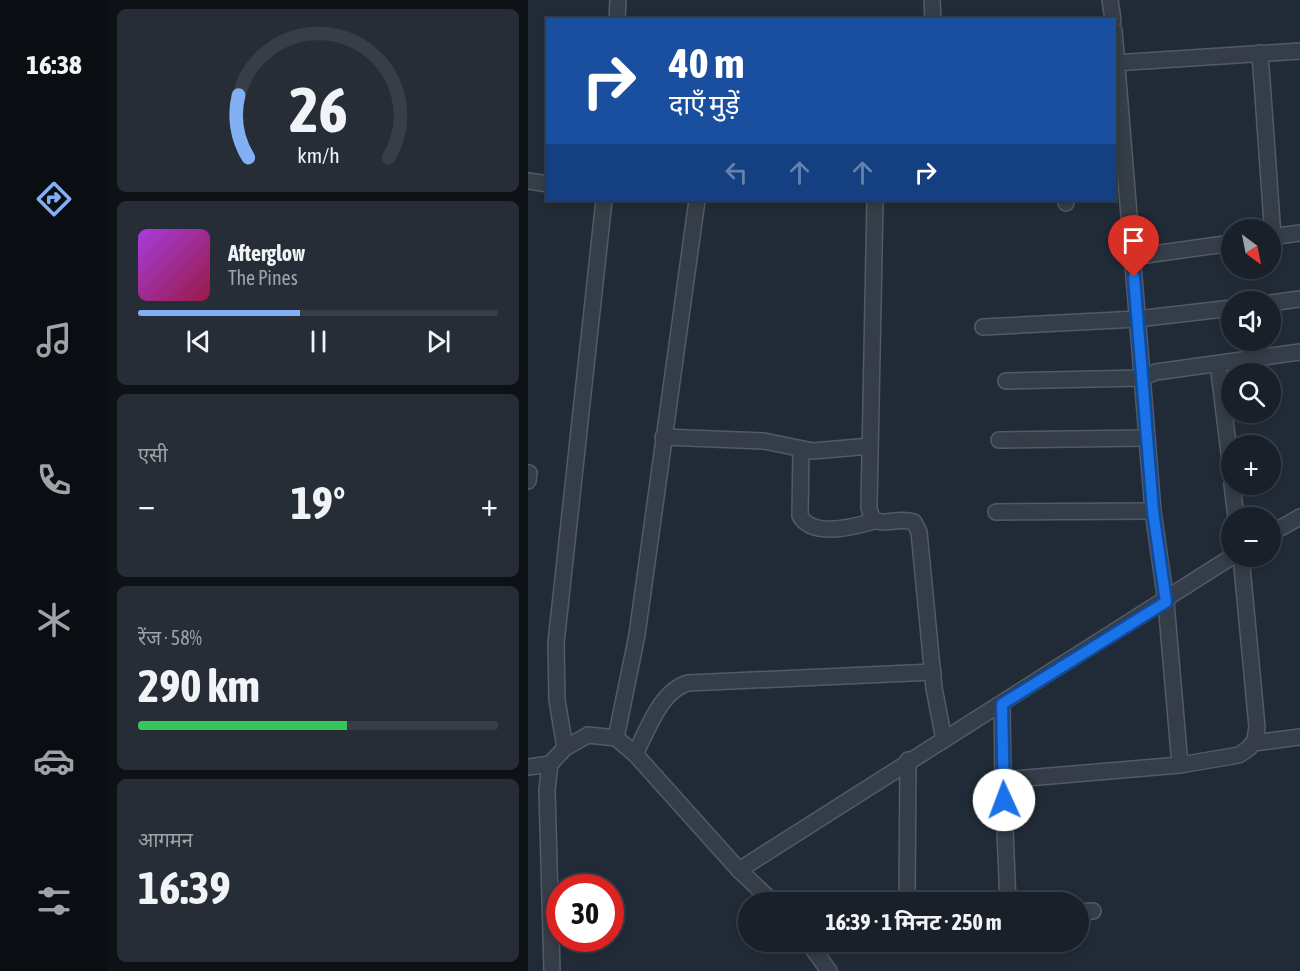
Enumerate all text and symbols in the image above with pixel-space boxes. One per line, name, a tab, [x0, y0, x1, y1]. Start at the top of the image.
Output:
text: 40 m	[669, 39, 744, 87]
icon: right	[570, 42, 648, 120]
text: 16:38	[26, 49, 82, 80]
text: 26	[289, 74, 347, 145]
text: दाएँ मुड़ें	[669, 89, 740, 120]
text: km/h	[297, 143, 339, 168]
icon: left	[720, 156, 753, 189]
icon: ahead	[783, 156, 816, 189]
icon: ahead	[846, 156, 879, 189]
icon: right	[909, 156, 942, 189]
icon: directions	[33, 178, 75, 220]
pin	[1108, 215, 1159, 277]
north arrow	[1221, 219, 1281, 279]
map controls	[1221, 219, 1281, 567]
icon: arrive	[1117, 224, 1150, 257]
text: Afterglow	[228, 240, 305, 266]
text: The Pines	[228, 266, 298, 289]
button: sound	[1221, 291, 1281, 351]
icon: music	[33, 319, 75, 361]
icon: previous	[182, 325, 215, 358]
icon: pause	[302, 325, 335, 358]
icon: next	[422, 325, 455, 358]
button: search	[1221, 363, 1281, 423]
button: +	[1221, 435, 1281, 495]
text: एसी	[138, 443, 168, 466]
icon: phone	[33, 459, 75, 501]
text: 19°	[291, 477, 345, 529]
text: −	[138, 485, 155, 523]
text: +	[481, 485, 498, 523]
button: −	[1221, 507, 1281, 567]
icon: climate	[33, 599, 75, 641]
text: रेंज · 58%	[138, 626, 202, 649]
text: 290 km	[138, 660, 260, 712]
icon: car	[33, 740, 75, 782]
position arrow	[972, 768, 1036, 832]
text: आगमन	[138, 828, 193, 851]
text: 16:39	[138, 862, 231, 914]
speed limit sign: 30	[546, 874, 624, 952]
icon: filters	[33, 880, 75, 922]
text: 16:39 · 1 मिनट · 250 m	[825, 909, 1002, 935]

